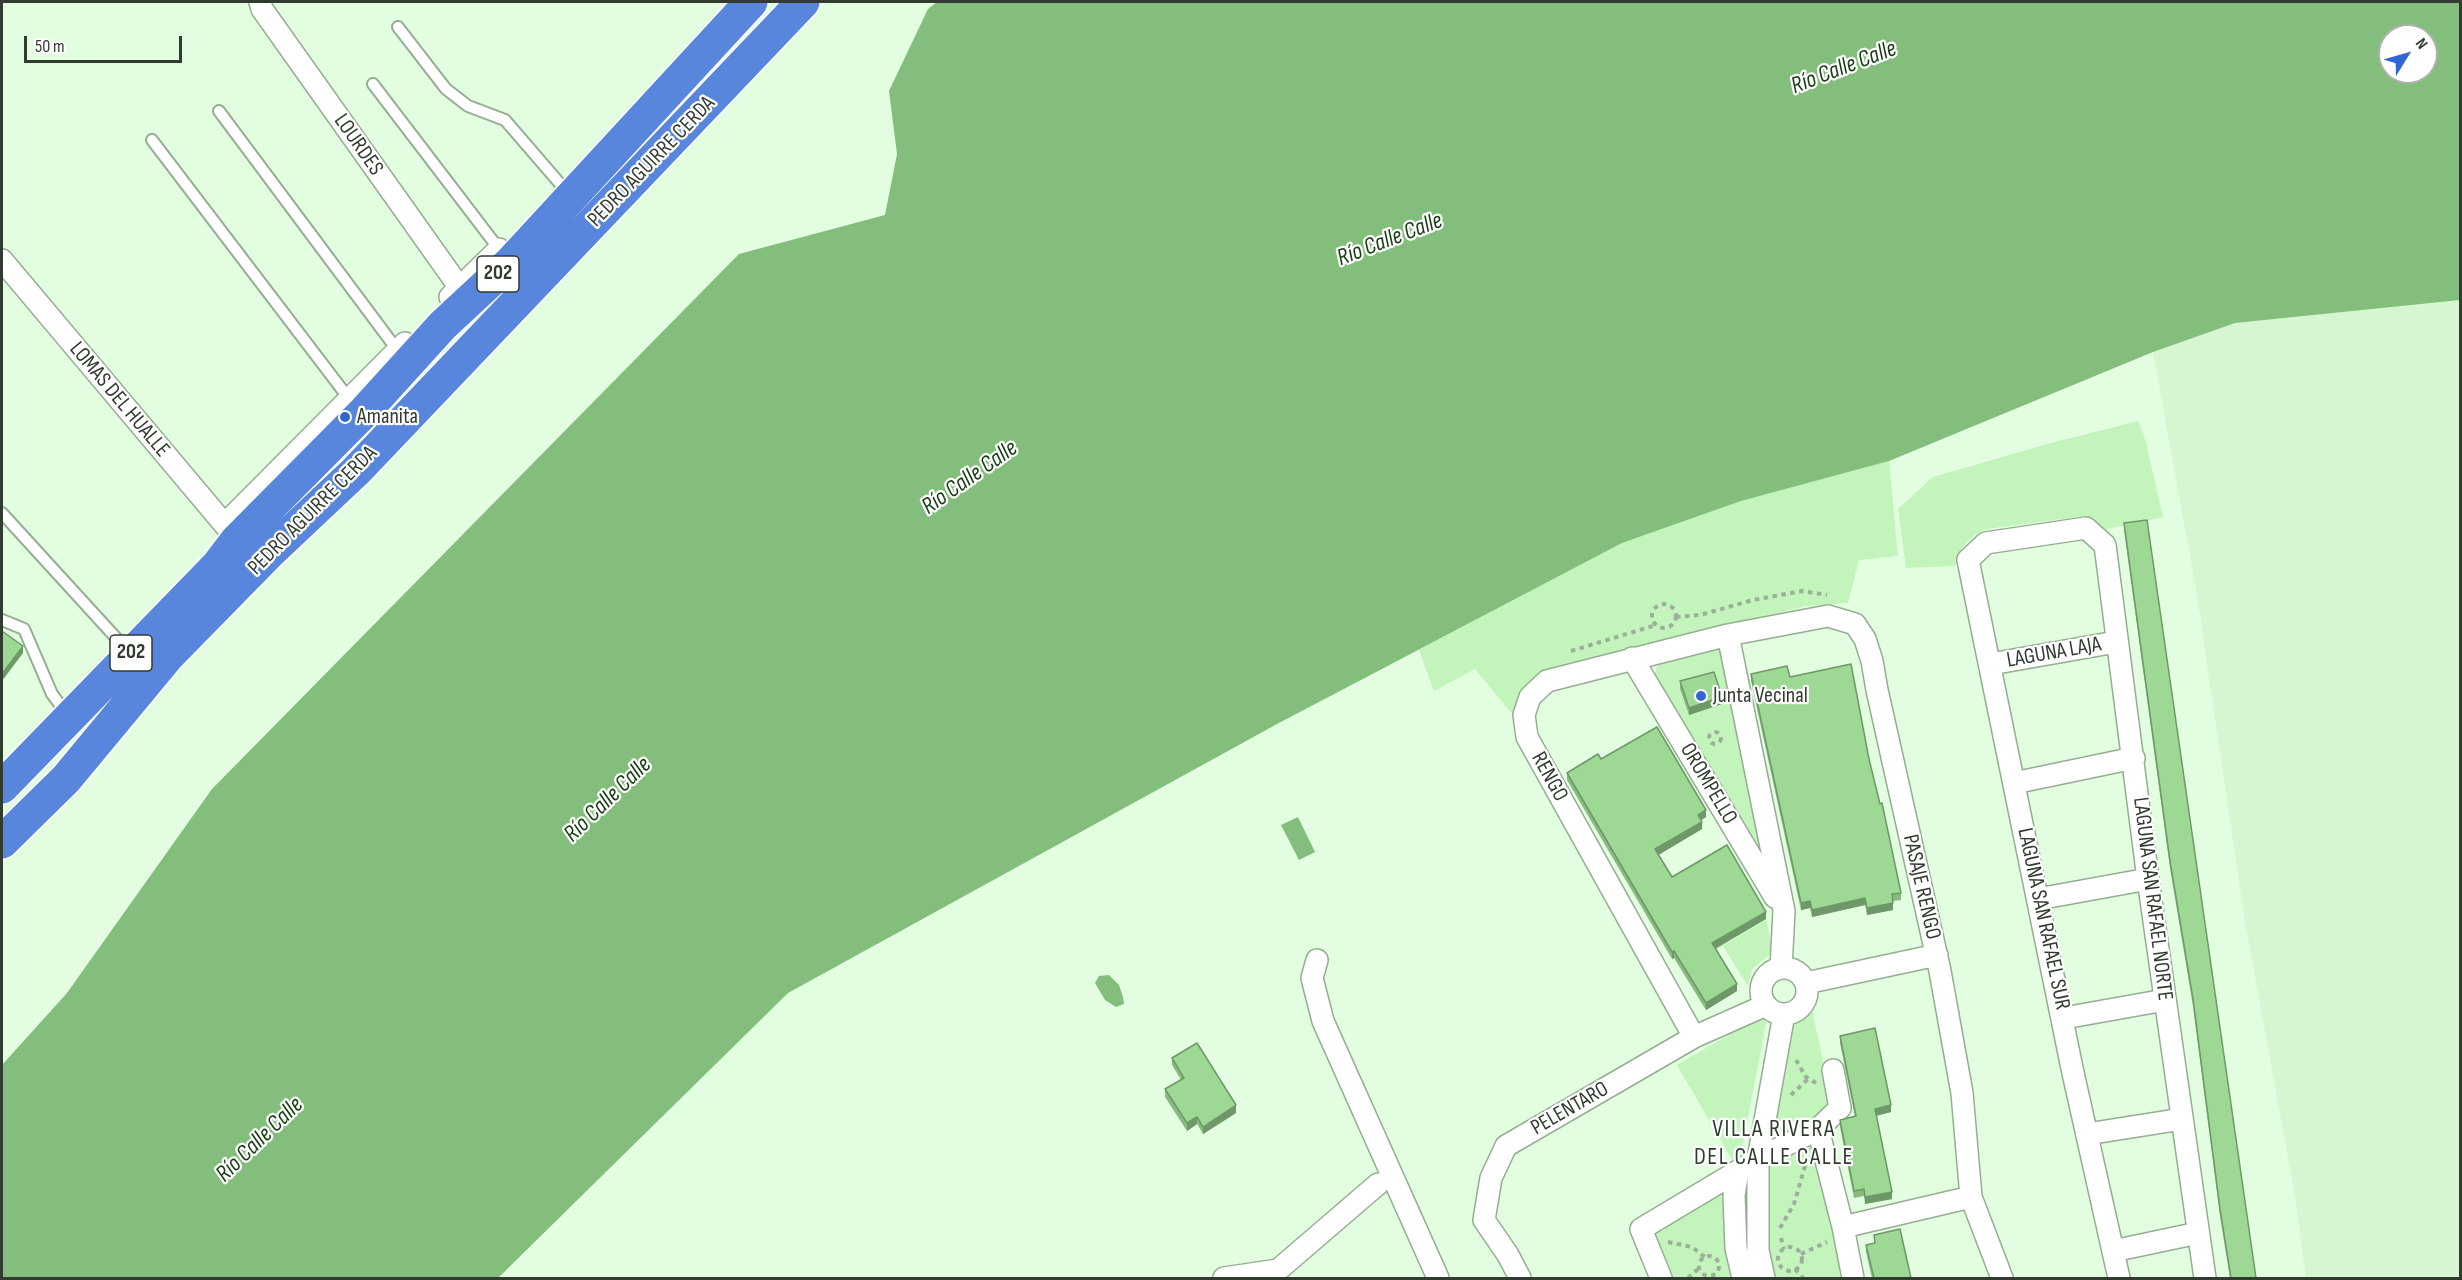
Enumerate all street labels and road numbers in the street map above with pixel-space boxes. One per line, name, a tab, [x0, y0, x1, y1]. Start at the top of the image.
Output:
street label: PEDRO AGUIRRE CERDA	[583, 91, 721, 233]
street label: LOURDES	[327, 109, 389, 181]
road number: 202	[477, 256, 519, 292]
street label: LOMAS DEL HUALLE	[63, 337, 175, 463]
street label: PEDRO AGUIRRE CERDA	[243, 441, 383, 581]
street label: LAGUNA LAJA	[2005, 632, 2103, 674]
road number: 202	[110, 635, 152, 671]
street label: OROMPELLO	[1674, 739, 1742, 829]
street label: RENGO	[1525, 748, 1573, 806]
street label: LAGUNA SAN RAFAEL NORTE	[2126, 796, 2178, 1002]
street label: LAGUNA SAN RAFAEL SUR	[2011, 826, 2075, 1012]
street label: PASAJE RENGO	[1896, 832, 1946, 942]
street label: PELENTARO	[1527, 1076, 1613, 1142]

